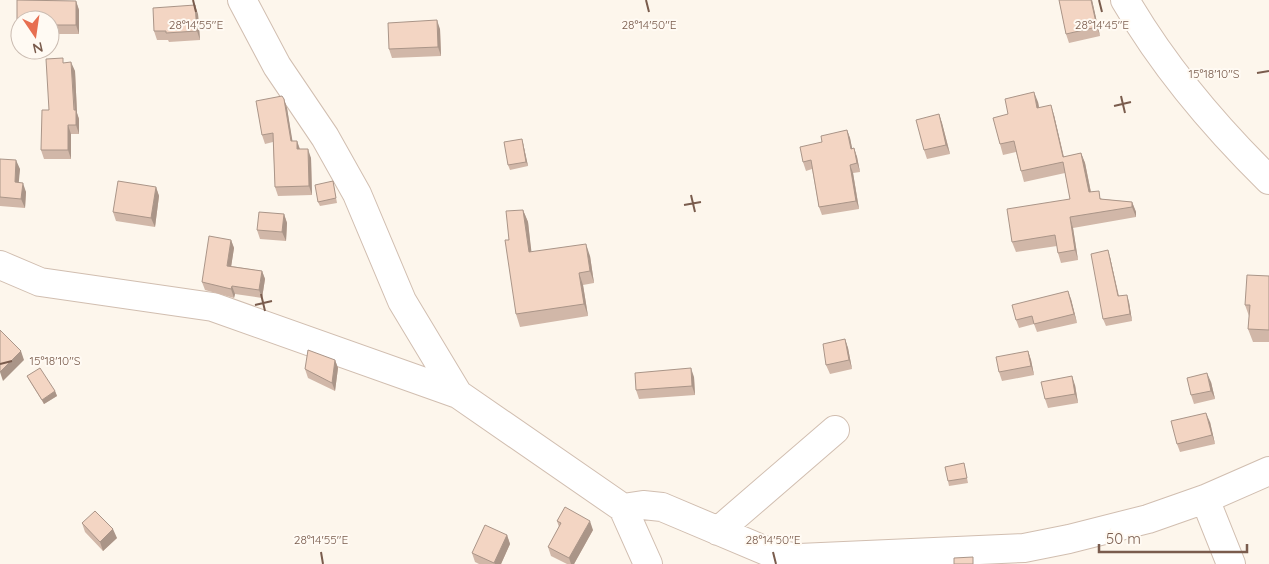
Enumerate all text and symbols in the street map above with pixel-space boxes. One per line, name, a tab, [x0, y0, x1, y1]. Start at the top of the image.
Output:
north arrow	[10, 10, 60, 60]
text: 28°14'55"E	[169, 17, 223, 32]
text: 28°14'50"E	[621, 17, 677, 32]
text: 28°14'45"E	[1075, 17, 1129, 32]
text: N	[31, 38, 45, 58]
text: 15°18'10"S	[1188, 66, 1240, 81]
text: 15°18'10"S	[29, 353, 81, 368]
scale bar	[1099, 522, 1246, 554]
text: 50 m	[1106, 529, 1141, 548]
text: 28°14'55"E	[294, 532, 348, 547]
text: 28°14'50"E	[745, 532, 801, 547]

